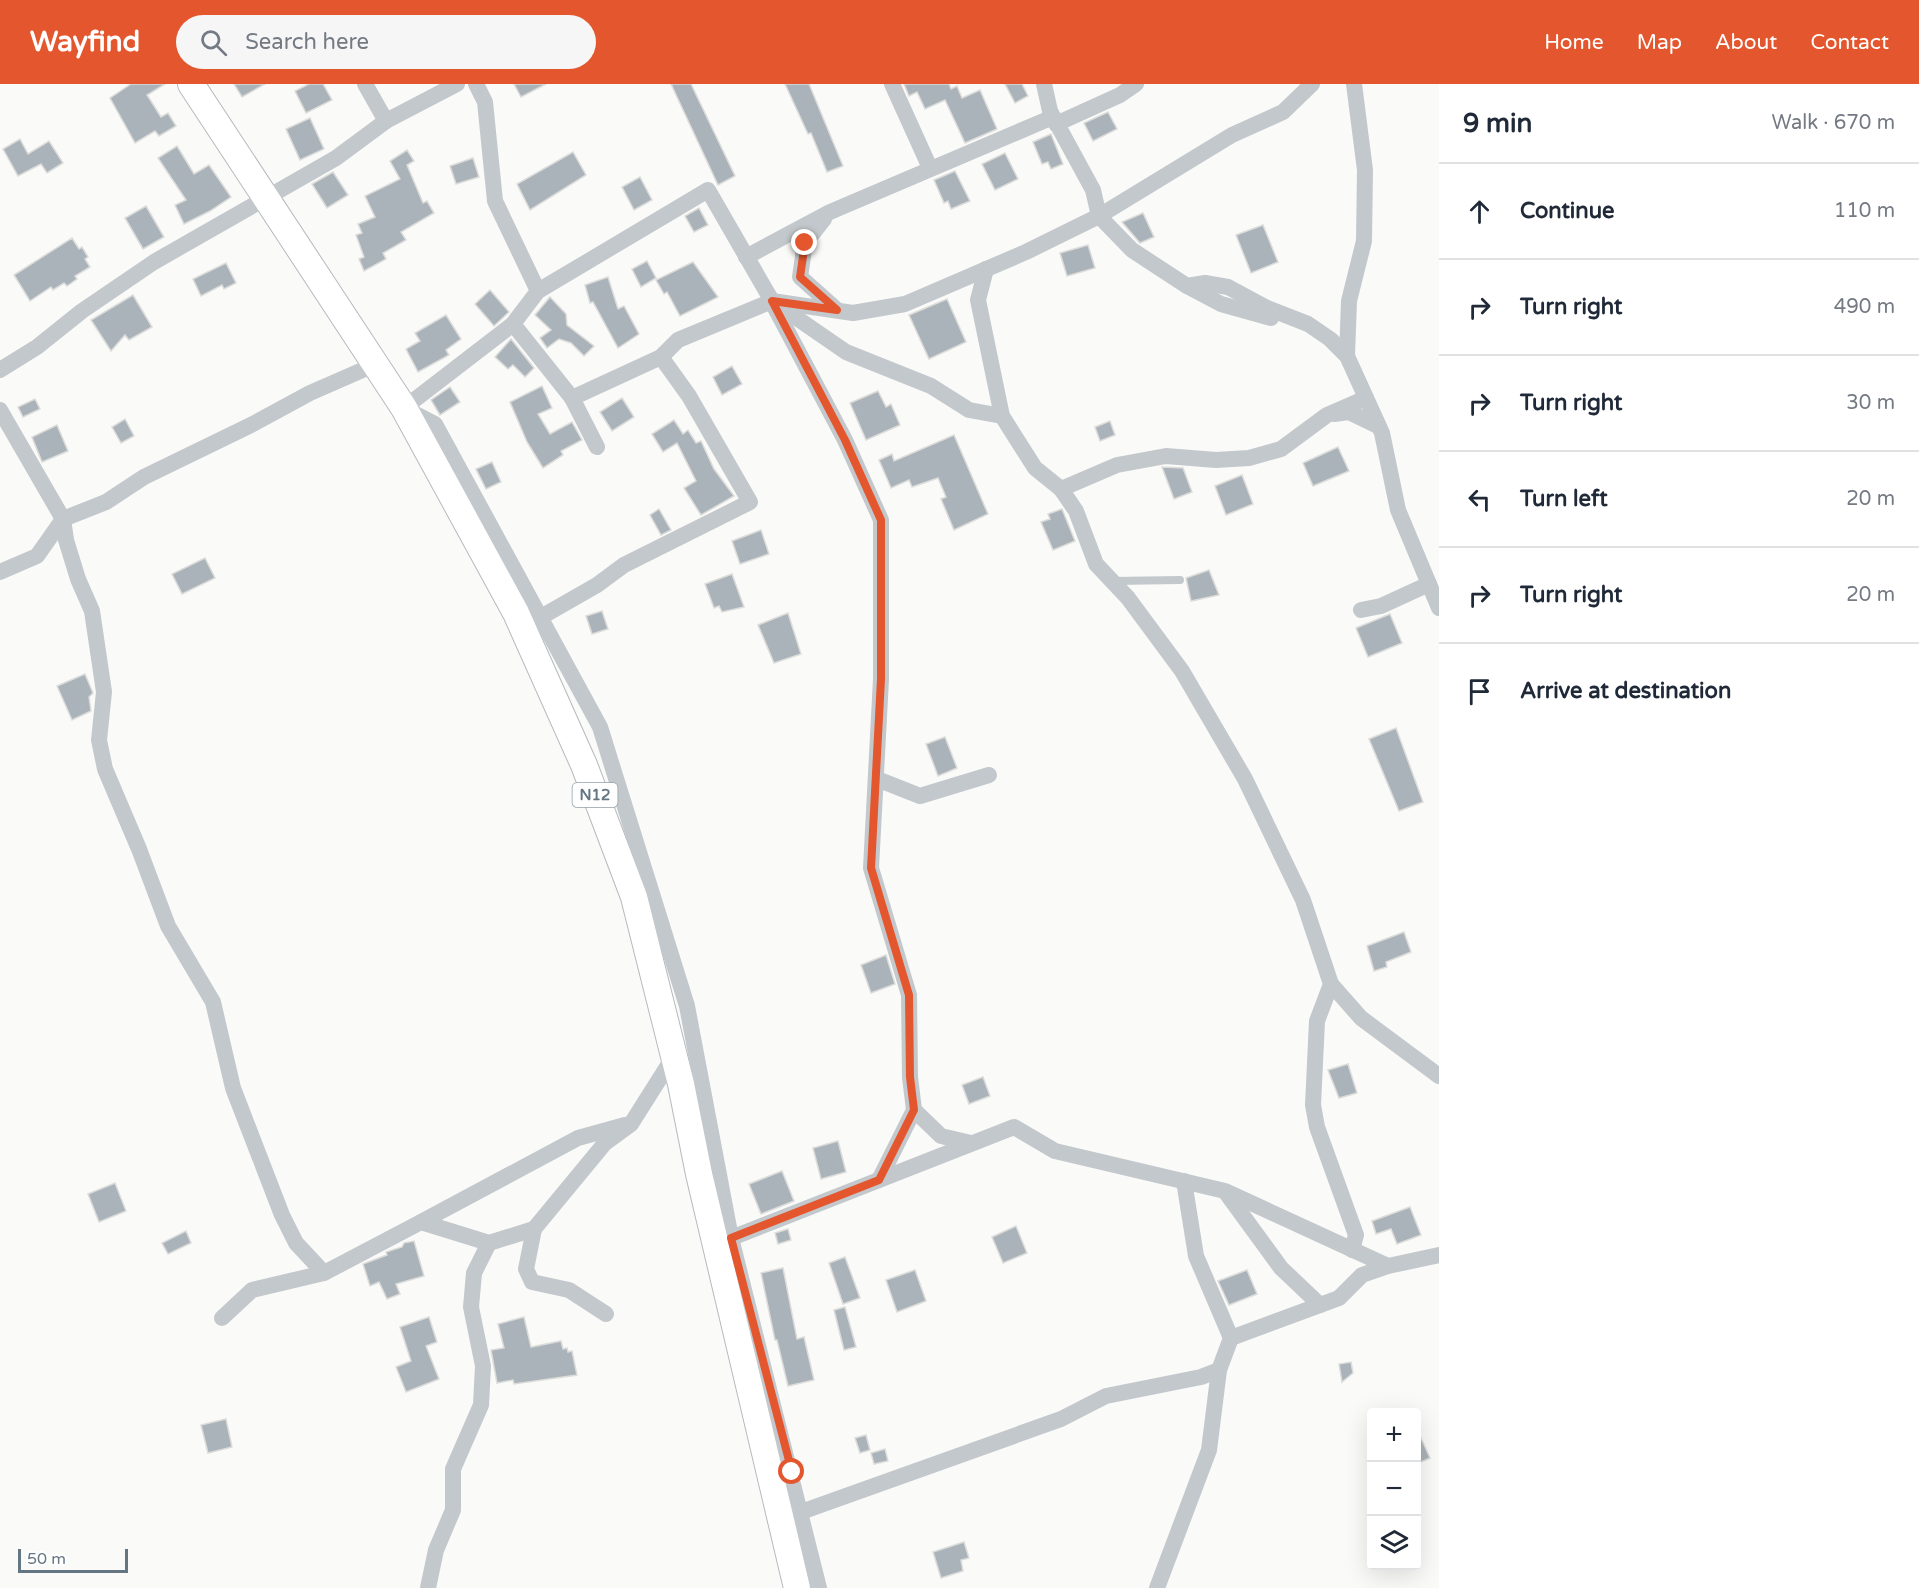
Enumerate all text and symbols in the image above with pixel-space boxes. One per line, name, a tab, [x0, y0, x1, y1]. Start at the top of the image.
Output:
search box	[176, 15, 596, 69]
text: Wayfind	[30, 25, 140, 59]
icon: search	[197, 26, 230, 59]
text: Search here	[245, 29, 369, 55]
text: Home	[1544, 30, 1604, 55]
text: Map	[1637, 30, 1682, 55]
text: About	[1715, 30, 1777, 55]
text: Contact	[1810, 30, 1889, 55]
text: 9 min	[1463, 108, 1532, 139]
text: Walk · 670 m	[1772, 111, 1895, 135]
icon: ahead	[1463, 195, 1496, 228]
text: Continue	[1520, 198, 1615, 224]
text: 110 m	[1834, 199, 1895, 223]
route end	[791, 229, 817, 255]
icon: right	[1463, 291, 1496, 324]
text: Turn right	[1520, 294, 1622, 320]
text: 490 m	[1834, 295, 1895, 319]
icon: right	[1463, 387, 1496, 420]
text: Turn right	[1520, 390, 1622, 416]
text: 30 m	[1846, 391, 1895, 415]
icon: left	[1463, 483, 1496, 516]
text: Turn left	[1520, 486, 1608, 512]
text: 20 m	[1846, 487, 1895, 511]
icon: right	[1463, 579, 1496, 612]
text: Turn right	[1520, 582, 1622, 608]
text: 20 m	[1846, 583, 1895, 607]
icon: arrive	[1463, 675, 1496, 708]
text: Arrive at destination	[1520, 678, 1731, 704]
road number: N12	[572, 783, 618, 807]
map controls	[1367, 1408, 1421, 1570]
button: +	[1367, 1408, 1421, 1462]
route start	[778, 1458, 804, 1484]
button: −	[1367, 1462, 1421, 1516]
button: layers	[1367, 1516, 1421, 1570]
scale bar	[18, 1546, 128, 1574]
text: 50 m	[27, 1549, 66, 1569]

